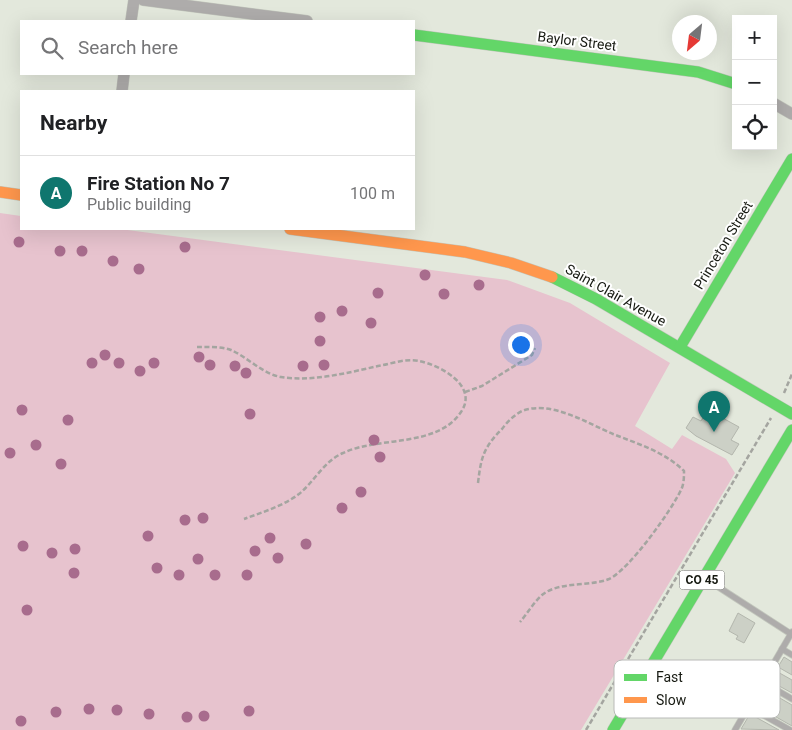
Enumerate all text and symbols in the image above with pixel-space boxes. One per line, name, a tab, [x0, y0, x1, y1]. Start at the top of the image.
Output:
north arrow	[672, 15, 717, 60]
map controls	[732, 15, 777, 150]
button: +	[732, 15, 777, 60]
search box	[20, 20, 415, 75]
street label: Baylor Street	[537, 28, 618, 54]
icon: search	[38, 34, 66, 62]
text: Search here	[78, 36, 178, 59]
button: −	[732, 60, 777, 105]
button: locate	[732, 105, 777, 150]
text: Nearby	[40, 111, 107, 135]
text: Fire Station No 7	[87, 172, 230, 195]
text: A	[51, 184, 61, 203]
text: 100 m	[350, 184, 395, 203]
text: Public building	[87, 195, 191, 214]
street label: Princeton Street	[690, 198, 756, 292]
street label: Saint Clair Avenue	[563, 261, 669, 329]
your location	[508, 332, 534, 358]
pin: A	[698, 391, 730, 432]
road number: CO 45	[680, 570, 724, 590]
legend	[614, 660, 780, 718]
text: Fast	[656, 669, 683, 685]
text: Slow	[656, 692, 687, 708]

